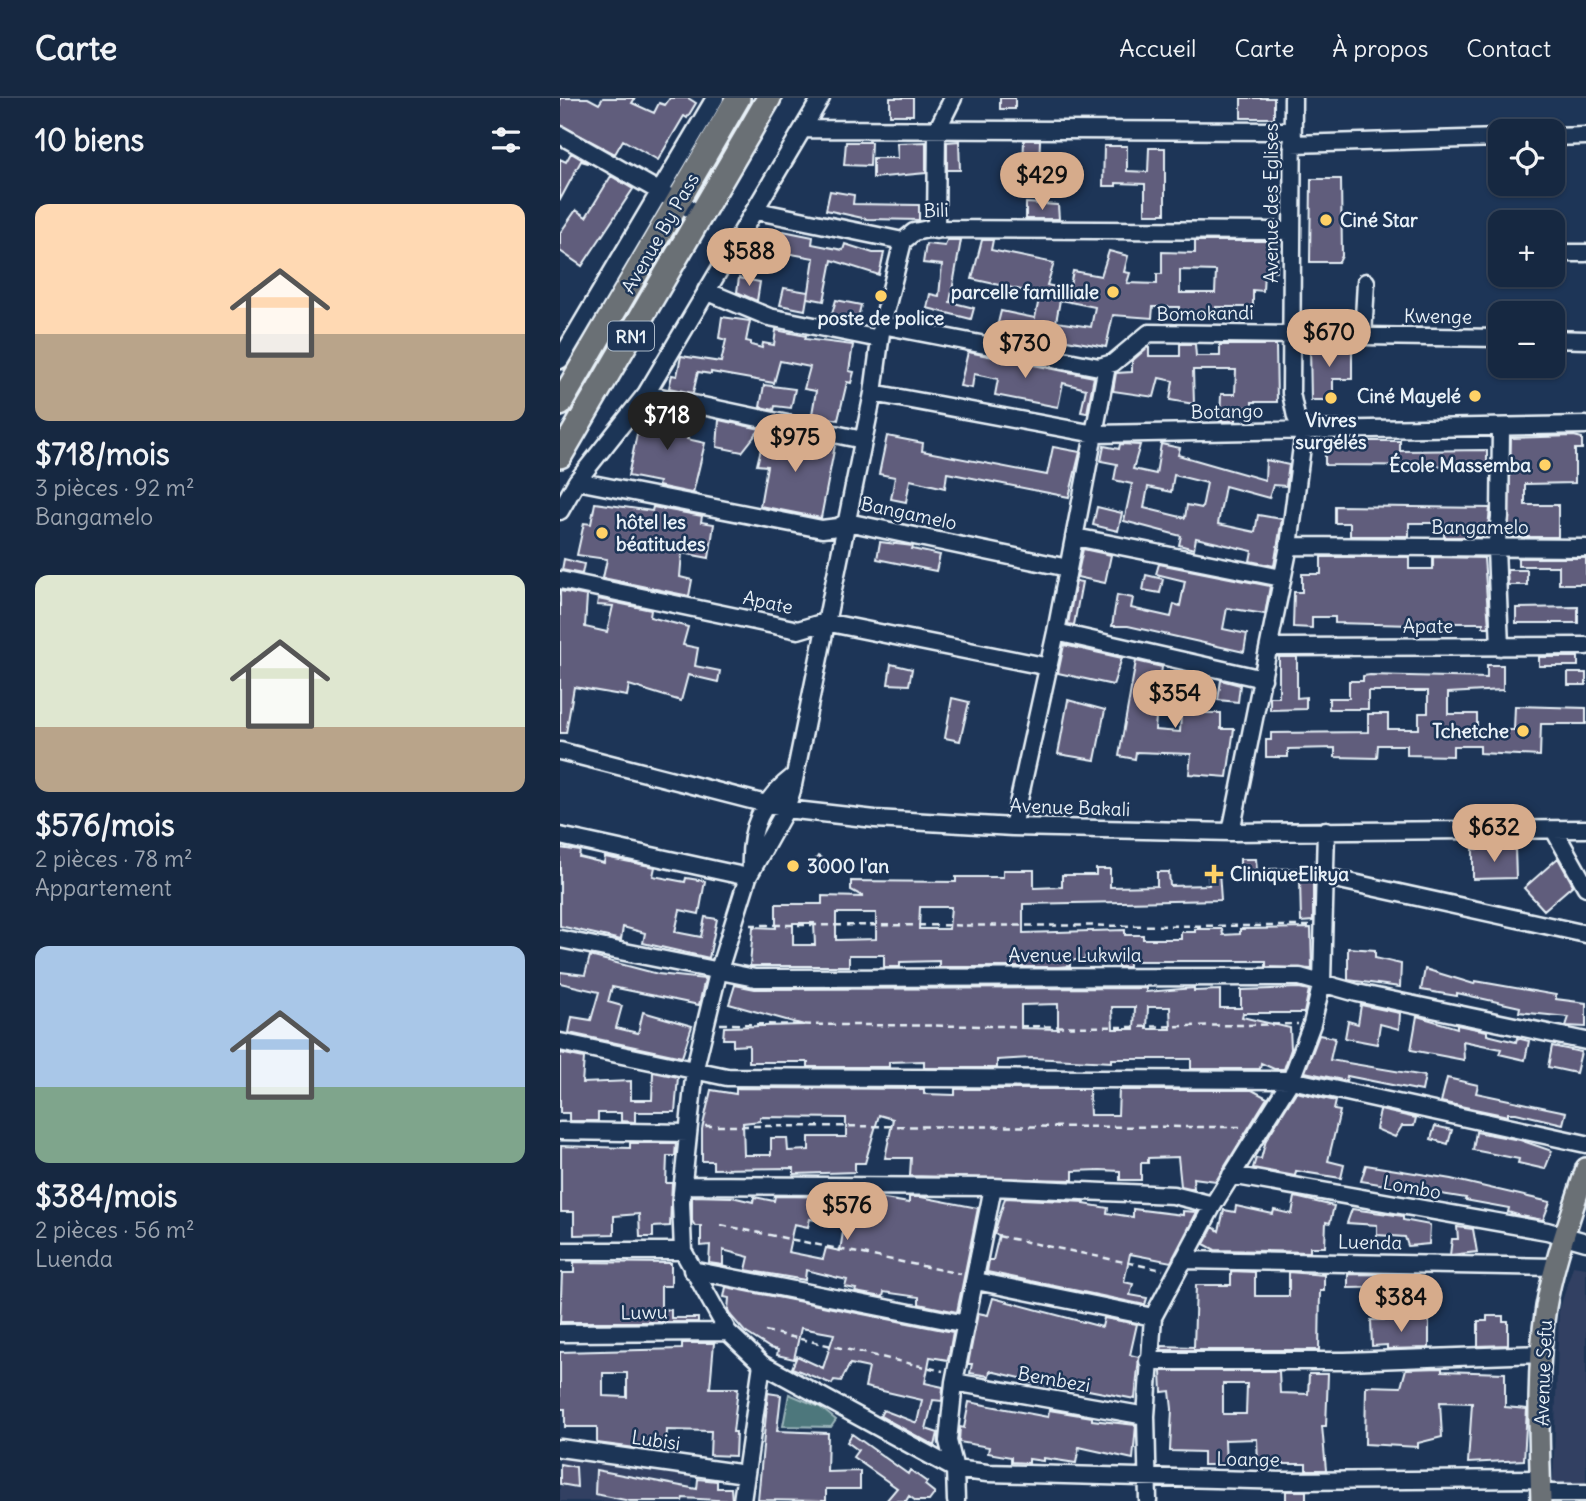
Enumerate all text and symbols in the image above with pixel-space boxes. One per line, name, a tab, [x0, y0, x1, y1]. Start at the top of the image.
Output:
text: Carte	[35, 27, 117, 69]
text: Accueil	[1119, 33, 1196, 63]
text: Carte	[1234, 33, 1294, 63]
text: À propos	[1332, 33, 1428, 63]
text: Contact	[1466, 33, 1551, 63]
map controls	[1488, 119, 1565, 378]
button: locate	[1488, 119, 1565, 196]
text: 10 biens	[35, 121, 144, 159]
icon: filters	[487, 121, 525, 159]
street label: Avenue des Eglises	[1259, 123, 1283, 283]
pin: $429	[1001, 152, 1083, 212]
text: $429	[1016, 160, 1068, 189]
street label: Avenue By Pass	[616, 169, 704, 297]
street label: Bili	[923, 198, 949, 222]
place label: Ciné Star	[1340, 208, 1418, 232]
button: +	[1488, 210, 1565, 287]
marker: Ciné Star	[1318, 212, 1334, 228]
pin: $588	[708, 228, 790, 288]
text: $588	[723, 236, 775, 265]
icon: home	[217, 250, 343, 376]
place label: parcelle familliale	[951, 280, 1099, 304]
marker: parcelle familliale	[1105, 284, 1121, 300]
marker: poste de police	[873, 288, 889, 304]
street label: Bomokandi	[1156, 300, 1254, 326]
button: −	[1488, 301, 1565, 378]
street label: Kwenge	[1404, 303, 1472, 329]
place label: poste de police	[818, 306, 944, 330]
pin: $670	[1288, 310, 1370, 369]
text: $670	[1303, 317, 1355, 346]
pin: $730	[984, 320, 1066, 380]
road number: RN1	[608, 322, 654, 350]
text: $730	[999, 328, 1051, 357]
place label: Ciné Mayelé	[1357, 384, 1461, 408]
marker: Ciné Mayelé	[1467, 388, 1483, 404]
marker: Vivres surgélés	[1323, 390, 1339, 406]
pin: $718	[626, 392, 708, 452]
street label: Botango	[1191, 398, 1263, 424]
text: $718	[644, 400, 690, 429]
place label: Vivres surgélés	[1295, 408, 1367, 454]
pin: $975	[754, 414, 836, 474]
text: $975	[770, 422, 820, 451]
text: $718/mois	[35, 435, 170, 473]
place label: École Massemba	[1389, 452, 1531, 477]
marker: École Massemba	[1537, 457, 1553, 473]
text: 3 pièces · 92 m²	[35, 473, 194, 502]
street label: Bangamelo	[859, 491, 959, 535]
text: Bangamelo	[35, 502, 153, 531]
place label: hôtel les béatitudes	[616, 510, 706, 556]
street label: Bangamelo	[1431, 515, 1529, 539]
marker: hôtel les béatitudes	[594, 525, 610, 541]
street label: Apate	[741, 585, 795, 619]
street label: Apate	[1403, 614, 1453, 638]
icon: home	[217, 621, 343, 747]
pin: $354	[1134, 670, 1216, 730]
text: $354	[1149, 678, 1201, 707]
place label: Tchetche	[1432, 719, 1509, 743]
marker: Tchetche	[1515, 723, 1531, 739]
street label: Avenue Bakali	[1009, 793, 1131, 821]
pin: $632	[1453, 804, 1535, 864]
text: $576/mois	[35, 806, 175, 844]
text: $632	[1468, 812, 1520, 841]
text: 2 pièces · 78 m²	[35, 844, 193, 873]
place label: 3000 l'an	[807, 854, 889, 878]
marker: 3000 l'an	[785, 858, 801, 874]
place label: CliniqueElikya	[1230, 862, 1349, 886]
marker: CliniqueElikya	[1204, 864, 1224, 884]
text: Appartement	[35, 873, 172, 902]
street label: Avenue Lukwila	[1008, 943, 1142, 967]
icon: home	[217, 992, 343, 1118]
street label: Lombo	[1381, 1170, 1443, 1204]
text: $384/mois	[35, 1177, 177, 1215]
pin: $576	[806, 1182, 888, 1242]
text: $576	[822, 1190, 872, 1219]
text: 2 pièces · 56 m²	[35, 1215, 195, 1244]
street label: Luenda	[1338, 1229, 1403, 1255]
text: Luenda	[35, 1244, 113, 1273]
pin: $384	[1360, 1274, 1442, 1334]
text: $384	[1375, 1282, 1427, 1311]
street label: Luwu	[620, 1300, 668, 1324]
street label: Avenue Sefu	[1529, 1319, 1557, 1427]
street label: Bembezi	[1016, 1361, 1092, 1397]
street label: Lubisi	[630, 1425, 682, 1455]
street label: Loange	[1216, 1446, 1280, 1472]

